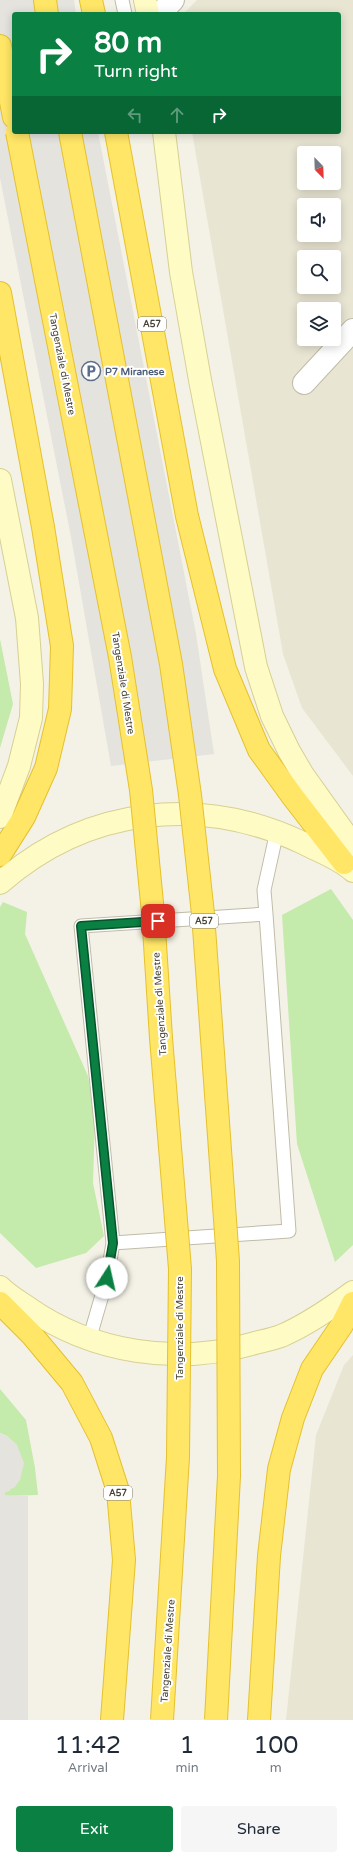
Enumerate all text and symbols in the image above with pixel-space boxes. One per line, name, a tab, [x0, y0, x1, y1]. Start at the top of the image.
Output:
text: 80 m	[94, 26, 162, 60]
icon: right	[28, 28, 80, 80]
text: Turn right	[94, 60, 178, 82]
icon: left	[124, 104, 146, 126]
icon: ahead	[166, 104, 188, 126]
icon: right	[208, 104, 230, 126]
north arrow	[297, 146, 341, 190]
map controls	[297, 146, 341, 346]
button: sound	[297, 198, 341, 242]
button: search	[297, 250, 341, 294]
button: layers	[297, 302, 341, 346]
street label: Tangenziale di Mestre	[46, 312, 78, 416]
road number: A57	[138, 317, 166, 331]
parking icon: P7 Miranese	[80, 360, 102, 382]
place label: P7 Miranese	[105, 366, 165, 378]
street label: Tangenziale di Mestre	[109, 631, 137, 735]
pin	[141, 904, 175, 938]
icon: arrive	[147, 910, 169, 932]
road number: A57	[190, 914, 218, 928]
street label: Tangenziale di Mestre	[150, 952, 170, 1056]
position arrow	[86, 1257, 128, 1299]
street label: Tangenziale di Mestre	[174, 1276, 186, 1380]
road number: A57	[104, 1486, 132, 1500]
street label: Tangenziale di Mestre	[158, 1599, 178, 1703]
text: 11:42	[55, 1731, 121, 1760]
text: 1	[180, 1731, 195, 1760]
text: 100	[253, 1731, 298, 1760]
text: Arrival	[68, 1760, 108, 1776]
text: min	[176, 1760, 199, 1776]
text: m	[270, 1760, 282, 1776]
button: Exit	[16, 1806, 173, 1852]
button: Share	[181, 1806, 337, 1852]

